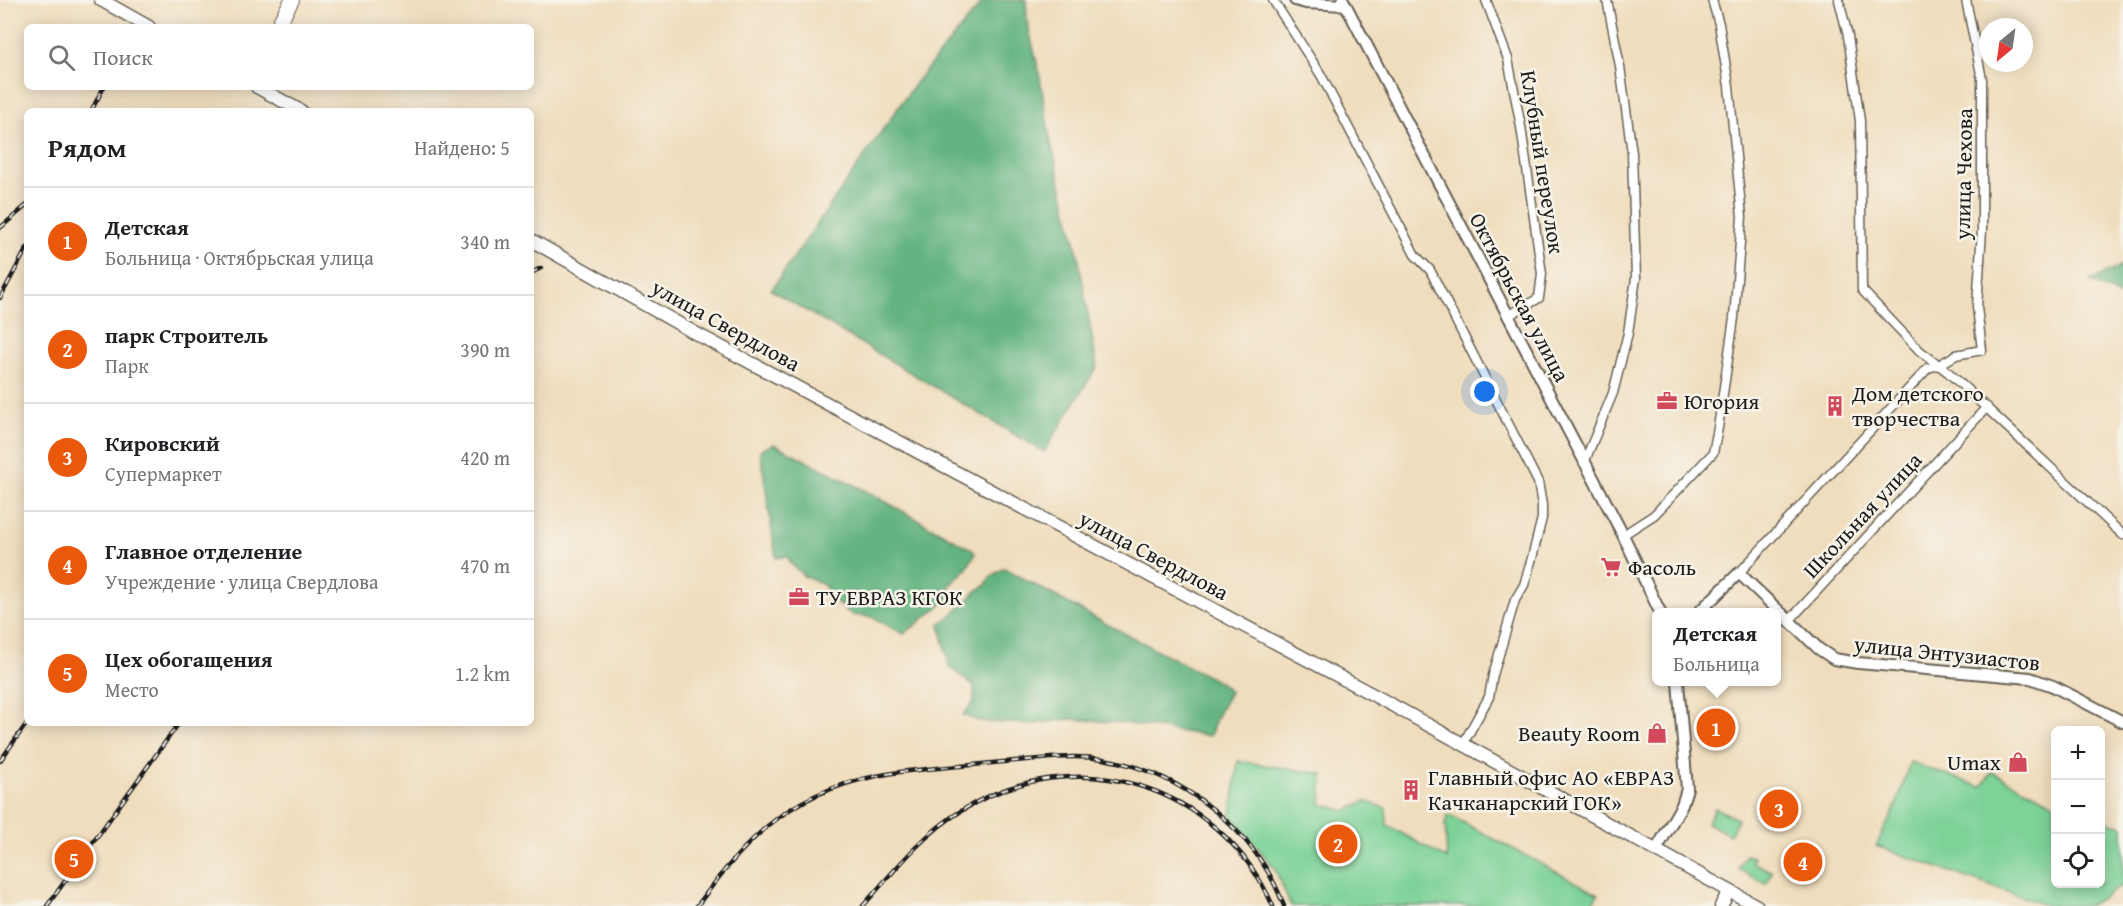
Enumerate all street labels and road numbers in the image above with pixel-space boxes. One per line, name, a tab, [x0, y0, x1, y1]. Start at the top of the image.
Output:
street label: Клубный переулок	[1513, 68, 1573, 256]
street label: улица Чехова	[1946, 107, 1980, 241]
street label: Октябрьская улица	[1462, 207, 1578, 388]
street label: улица Свердлова	[645, 270, 807, 379]
street label: Школьная улица	[1795, 444, 1929, 585]
street label: улица Свердлова	[1072, 502, 1235, 608]
street label: улица Энтузиастов	[1851, 627, 2042, 679]

